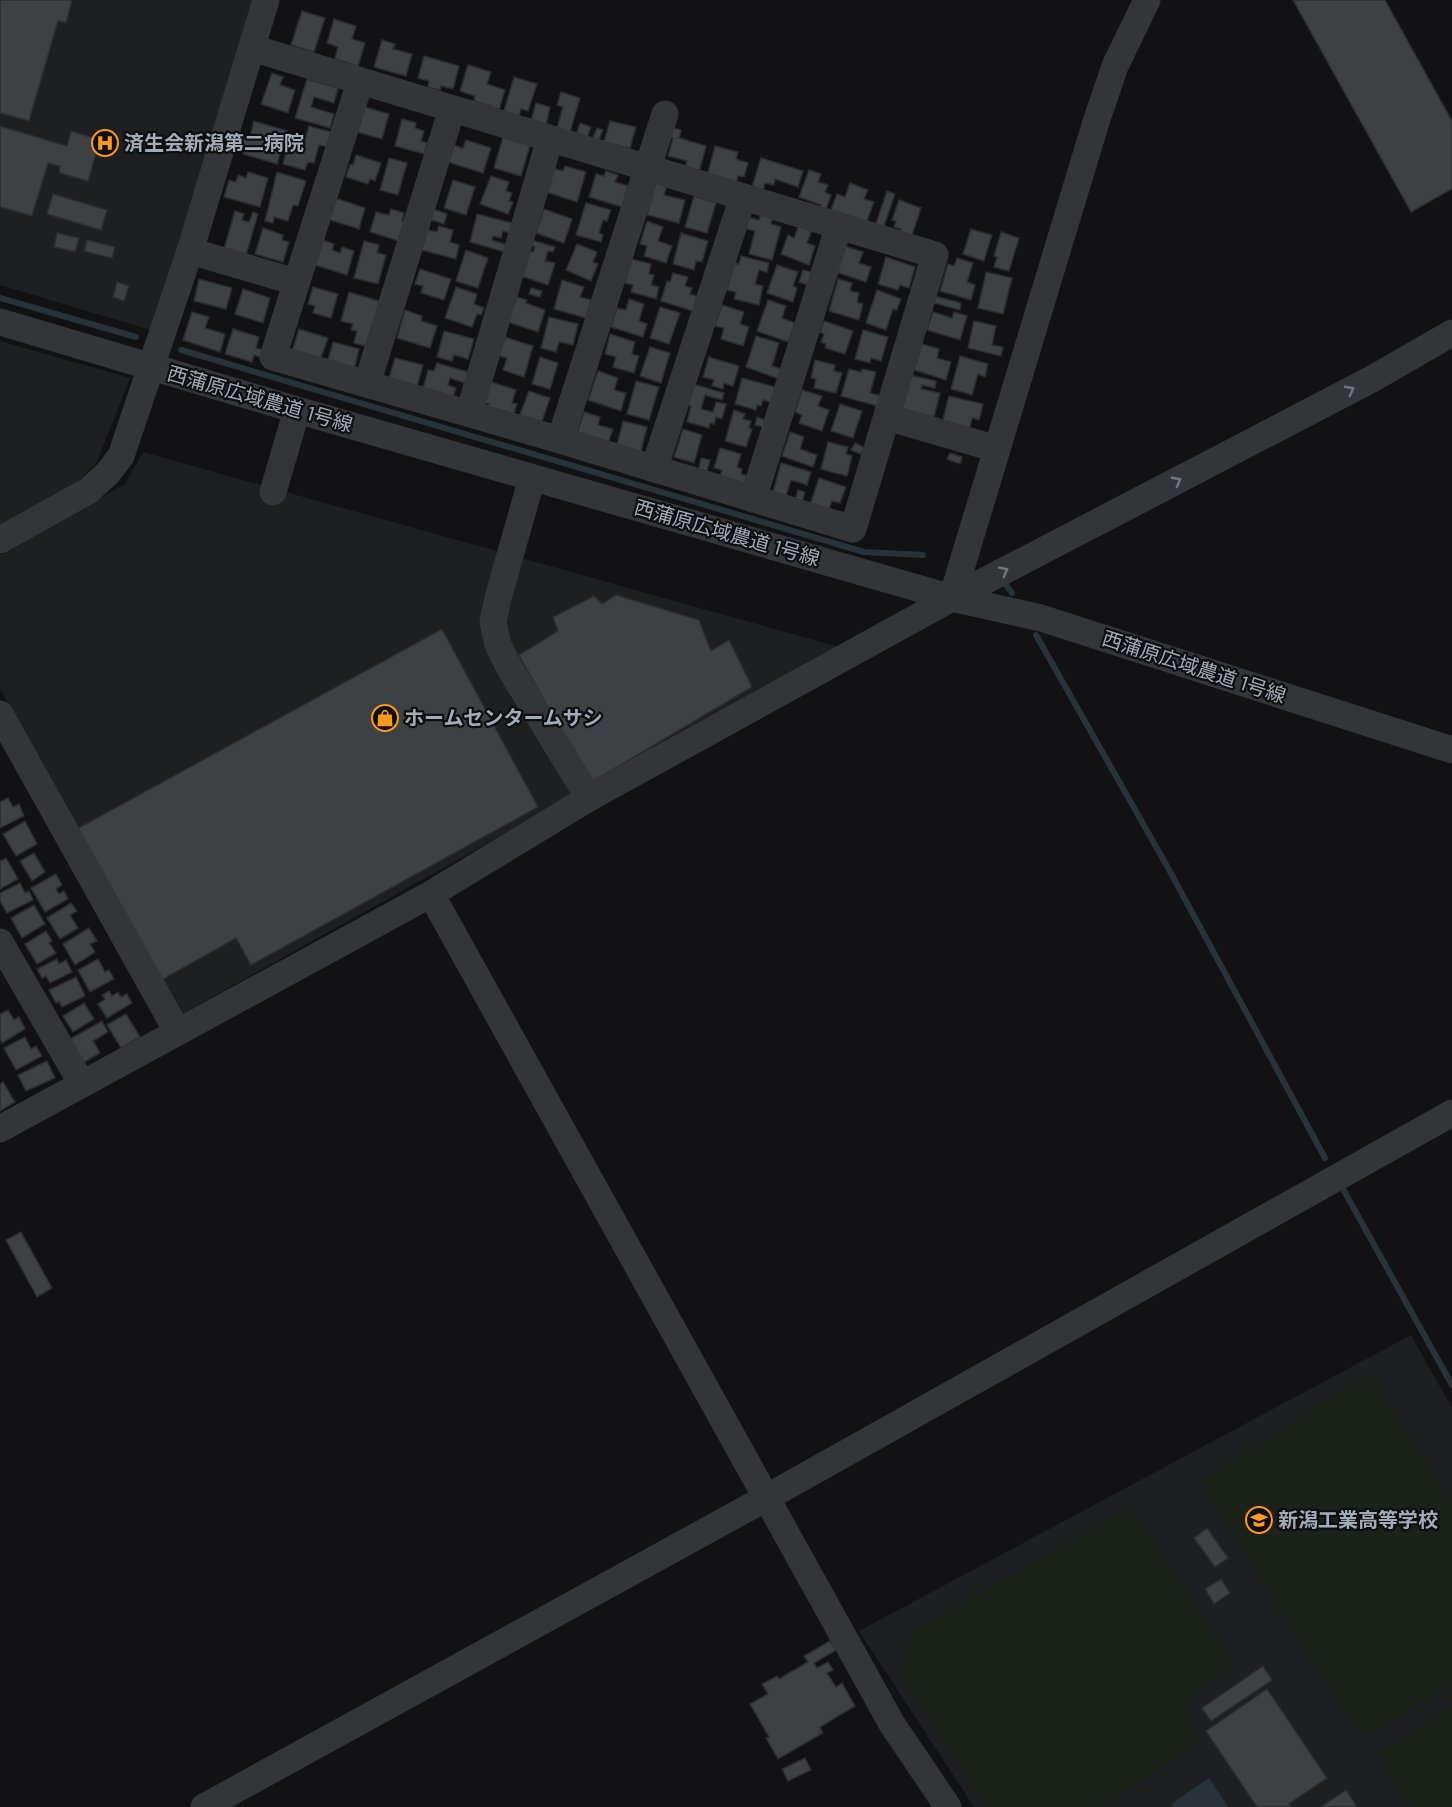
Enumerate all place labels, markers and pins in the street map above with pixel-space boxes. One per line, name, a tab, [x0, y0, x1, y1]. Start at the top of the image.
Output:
hospital icon: 済生会新潟第二病院	[90, 128, 120, 158]
place label: 済生会新潟第二病院	[124, 130, 304, 156]
shop icon: ホームセンタームサシ	[370, 703, 400, 733]
place label: ホームセンタームサシ	[404, 705, 603, 731]
school or university icon: 新潟工業高等学校	[1244, 1505, 1274, 1535]
place label: 新潟工業高等学校	[1278, 1507, 1438, 1533]

